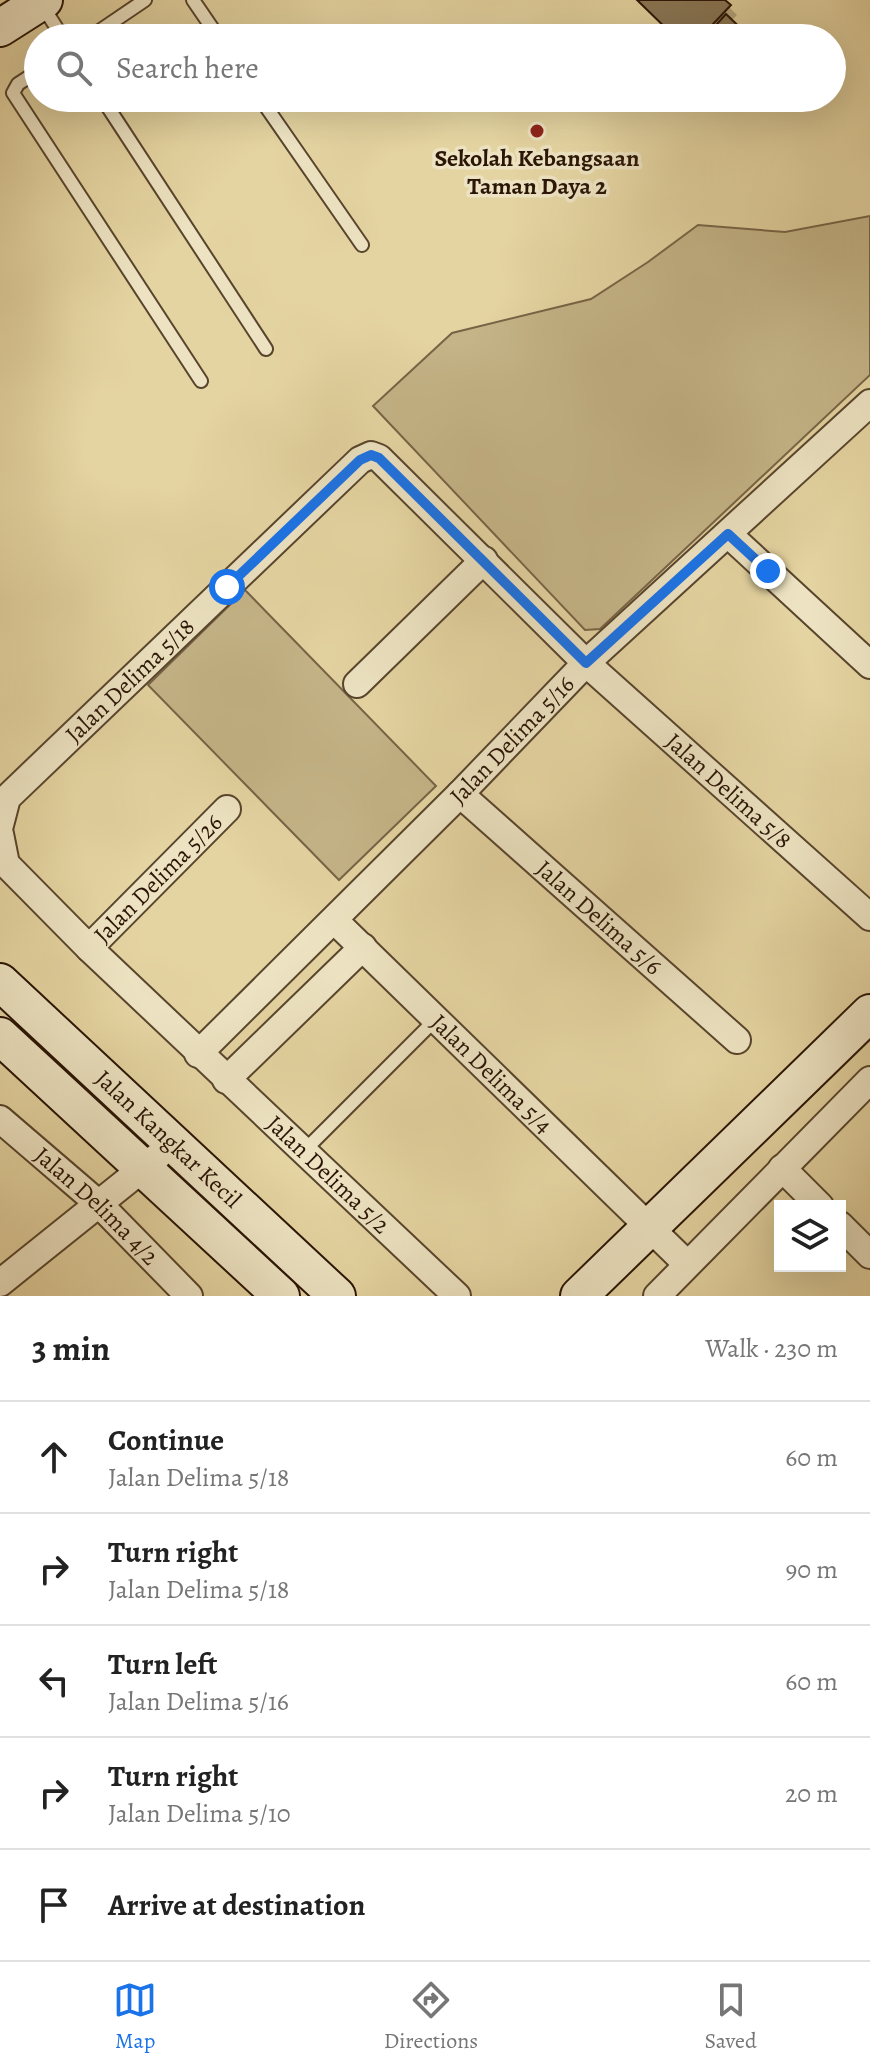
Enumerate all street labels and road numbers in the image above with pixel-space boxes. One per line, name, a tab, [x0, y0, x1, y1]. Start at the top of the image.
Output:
street label: Jalan Delima 5/18	[58, 611, 201, 750]
street label: Jalan Delima 5/16	[443, 669, 581, 811]
street label: Jalan Delima 5/8	[659, 726, 799, 856]
street label: Jalan Delima 5/26	[87, 807, 229, 950]
street label: Jalan Delima 5/6	[529, 853, 669, 982]
street label: Jalan Delima 5/4	[424, 1007, 560, 1140]
street label: Jalan Kangkar Kecil	[88, 1063, 248, 1215]
street label: Jalan Delima 5/2	[259, 1108, 397, 1241]
street label: Jalan Delima 4/2	[28, 1140, 166, 1272]

